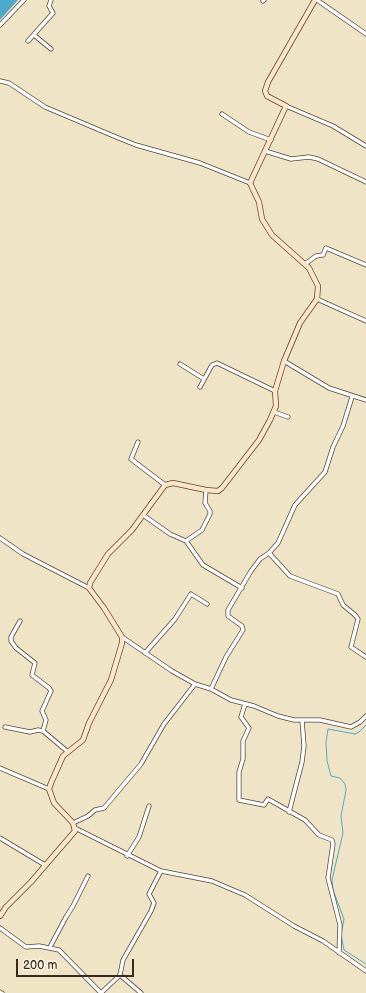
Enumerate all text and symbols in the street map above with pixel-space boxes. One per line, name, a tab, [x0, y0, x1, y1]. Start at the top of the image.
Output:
scale bar	[18, 951, 136, 977]
text: 200 m	[23, 958, 57, 973]

